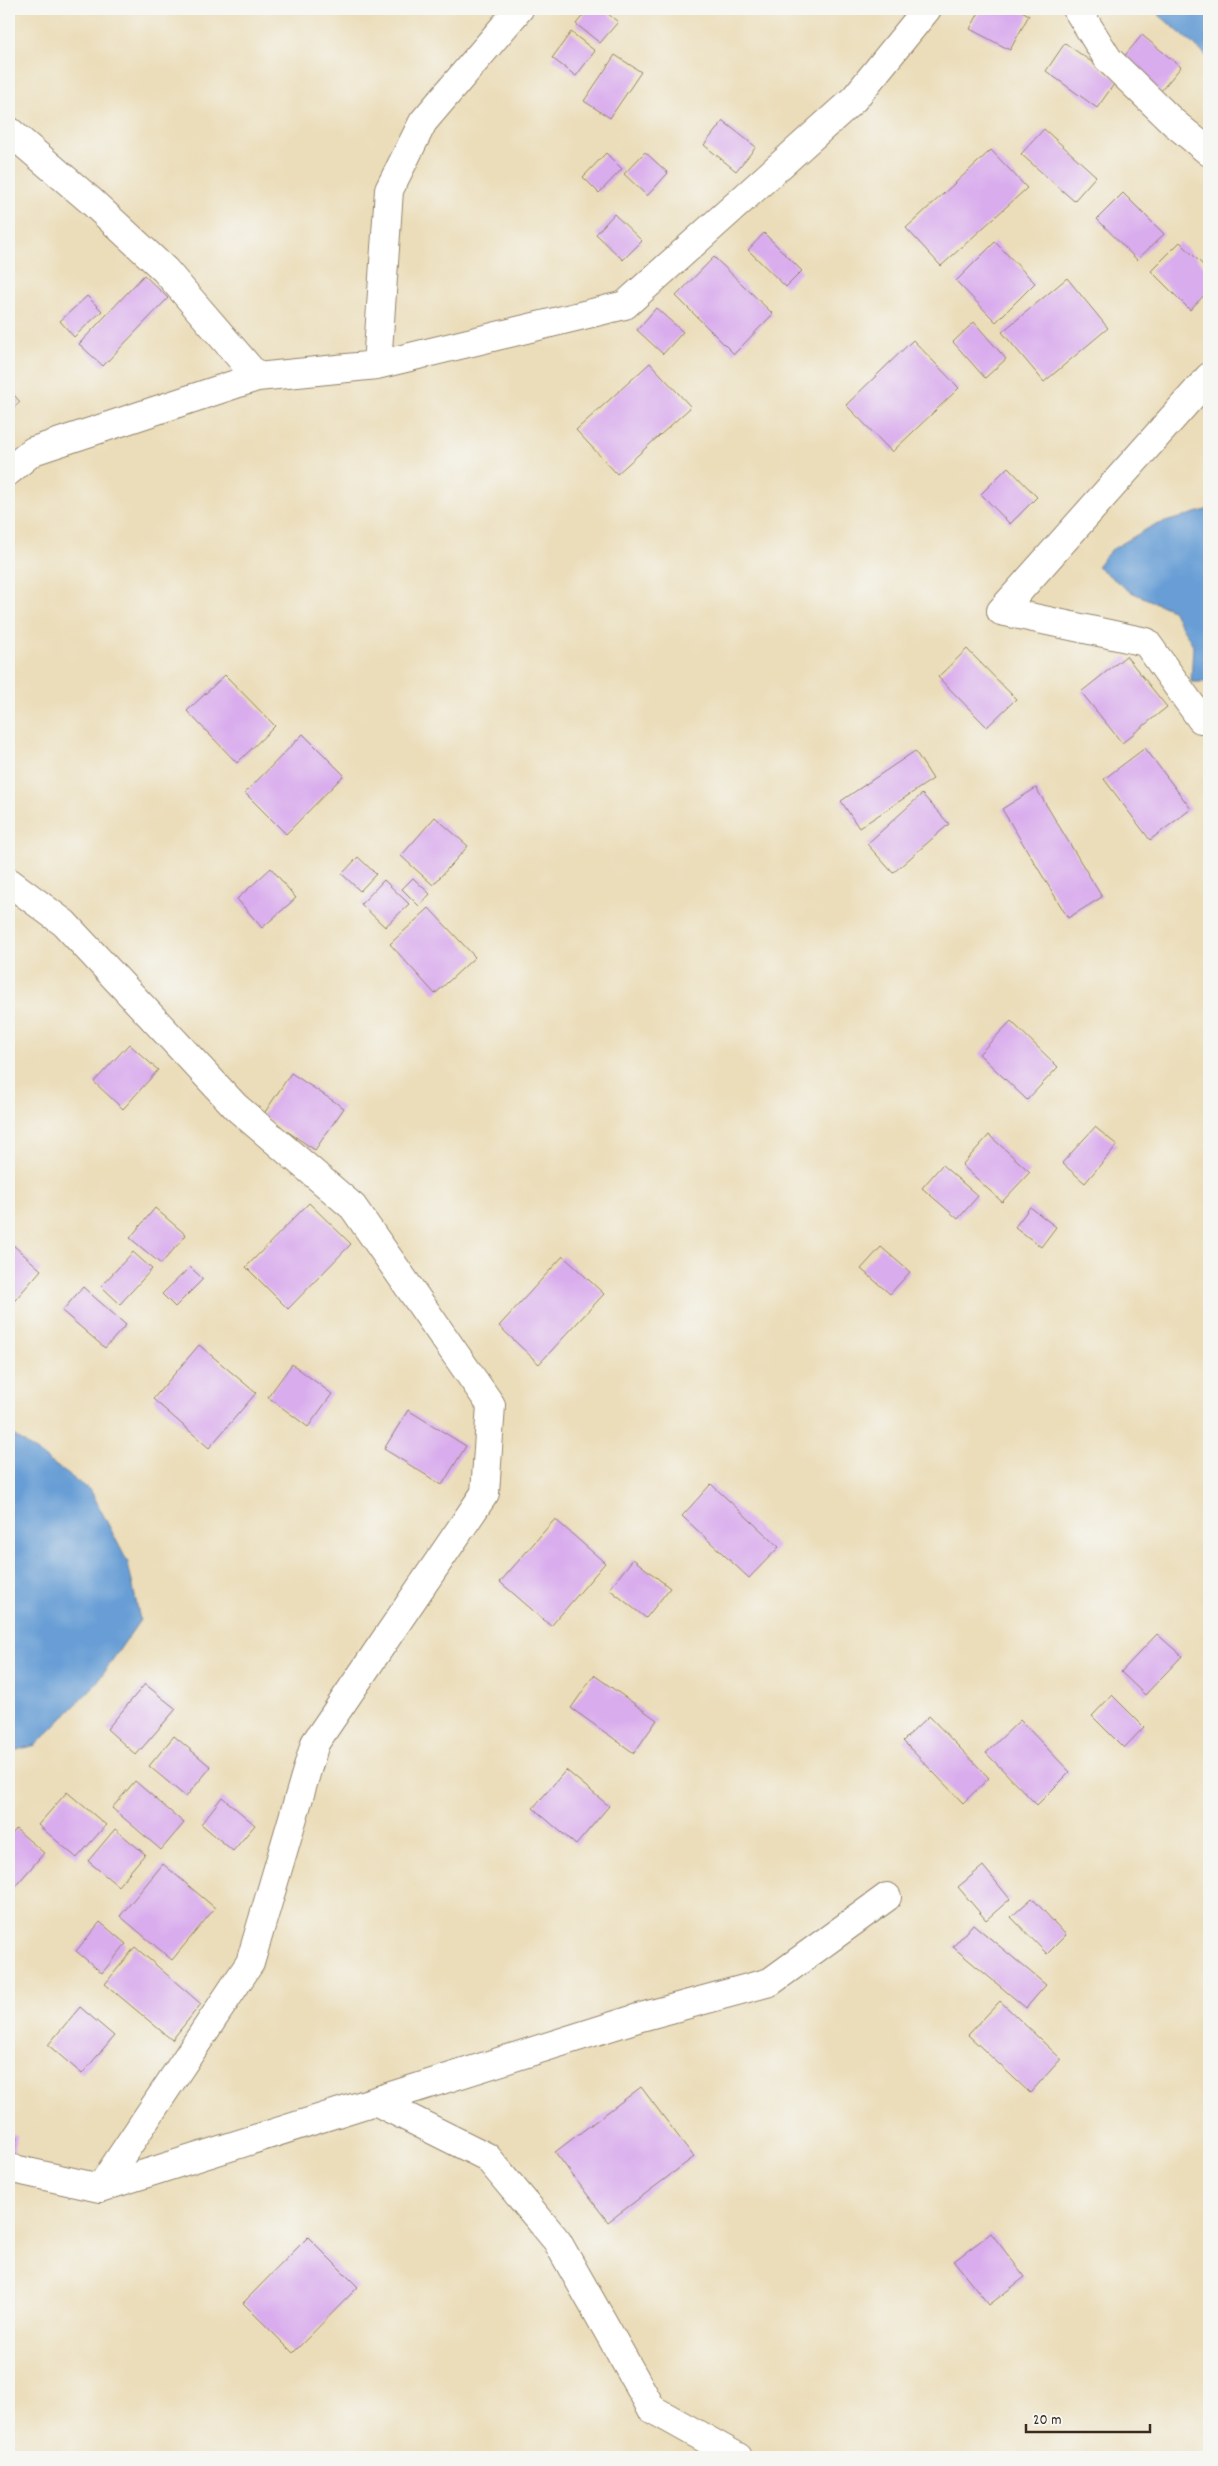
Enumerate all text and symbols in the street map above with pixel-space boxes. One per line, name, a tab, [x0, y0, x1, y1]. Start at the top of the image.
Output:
scale bar	[1026, 2401, 1149, 2433]
text: 20 m	[1033, 2410, 1061, 2432]

